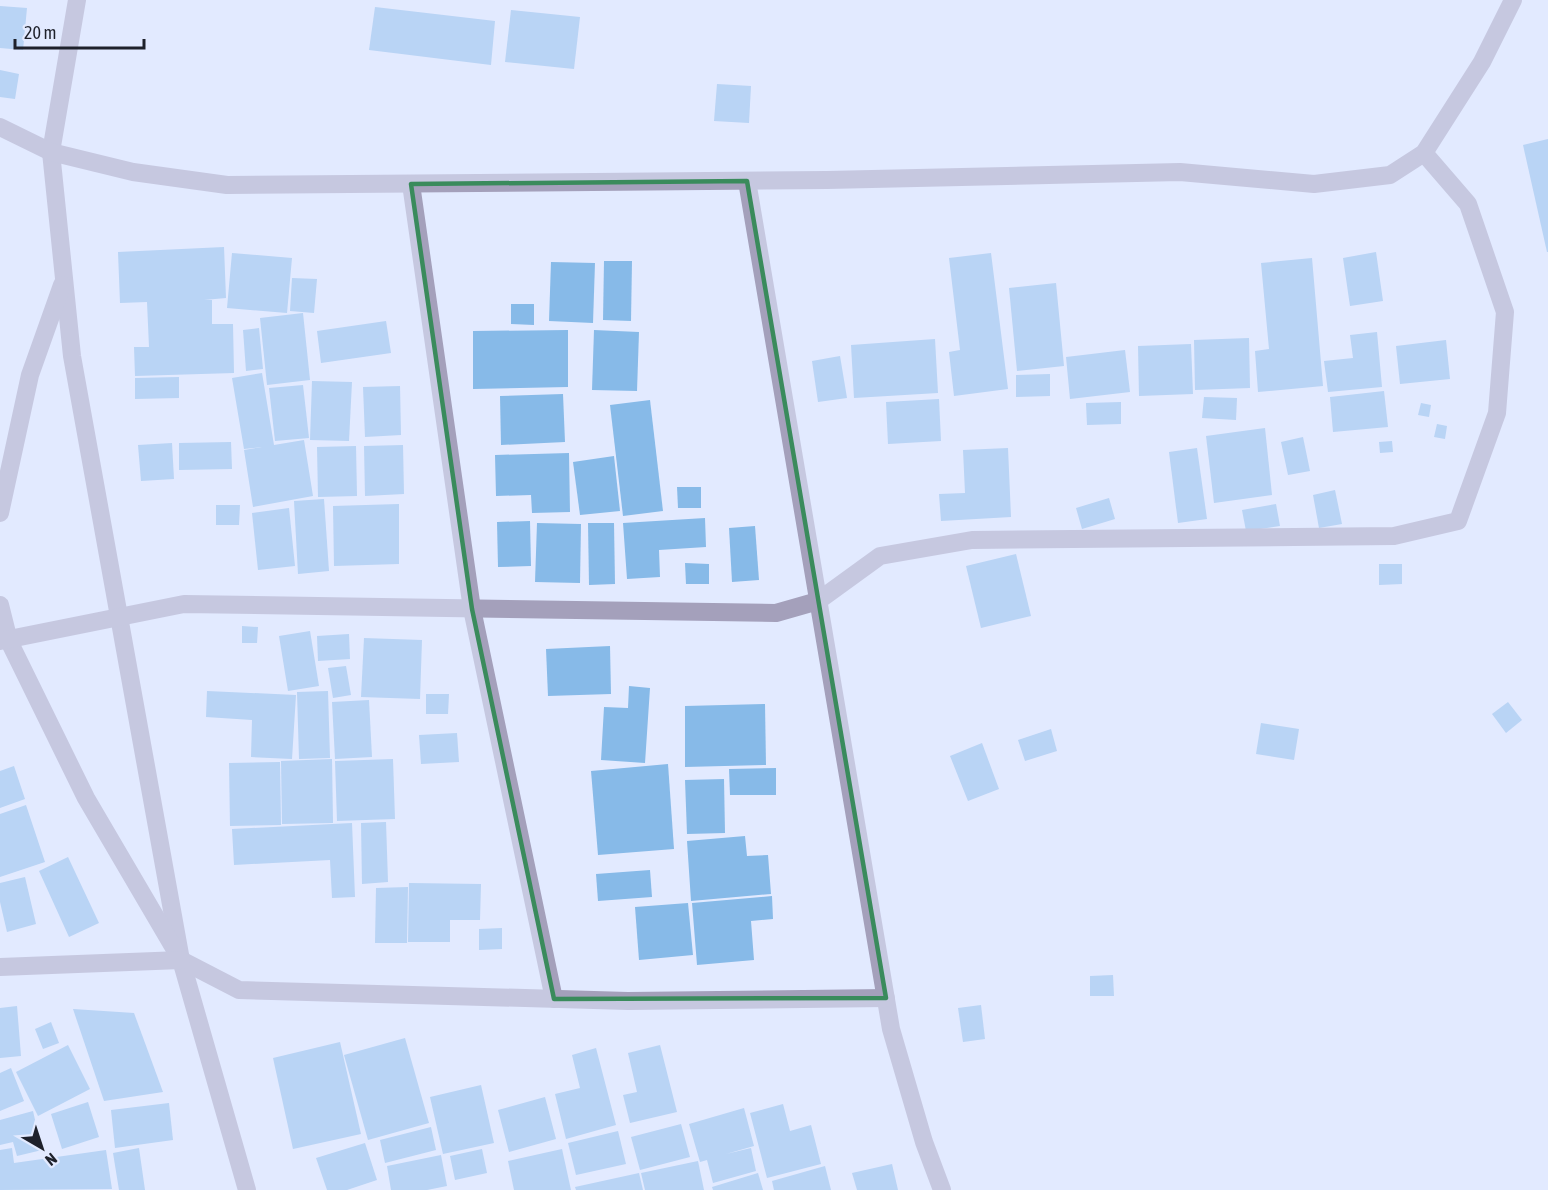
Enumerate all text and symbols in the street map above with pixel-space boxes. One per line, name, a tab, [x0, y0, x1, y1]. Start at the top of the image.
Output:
scale bar	[15, 12, 144, 50]
text: 20 m	[24, 22, 56, 43]
north arrow	[12, 1118, 72, 1178]
text: N	[42, 1150, 61, 1170]

